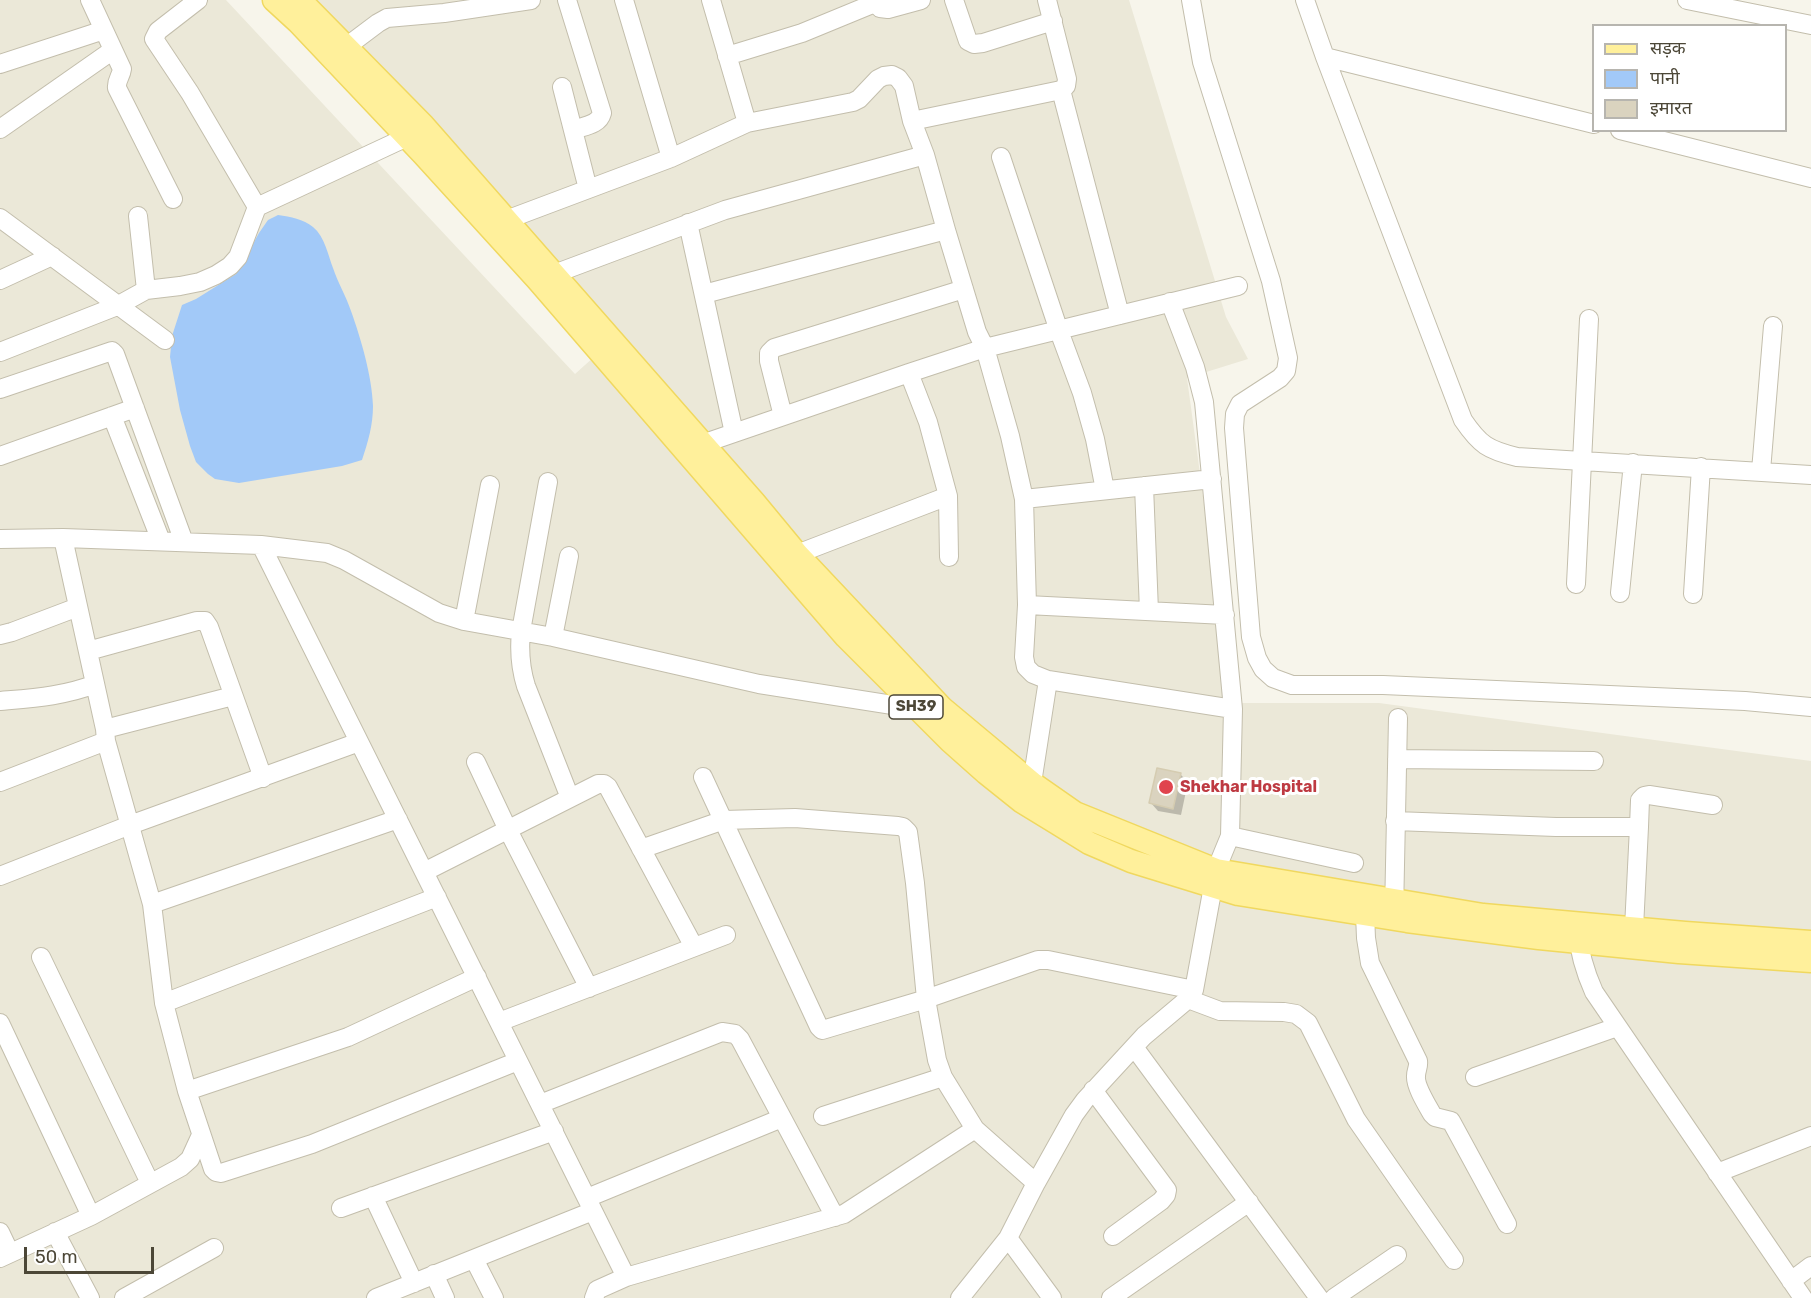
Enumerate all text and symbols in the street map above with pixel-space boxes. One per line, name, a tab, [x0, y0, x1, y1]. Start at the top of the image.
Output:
legend	[1592, 24, 1787, 132]
text: सड़क	[1650, 37, 1686, 59]
text: पानी	[1650, 67, 1680, 89]
text: इमारत	[1650, 97, 1692, 119]
road number: SH39	[889, 695, 943, 719]
place label: Shekhar Hospital	[1180, 777, 1317, 797]
marker: Shekhar Hospital	[1157, 778, 1175, 796]
scale bar	[27, 1235, 158, 1273]
text: 50 m	[35, 1246, 78, 1268]

